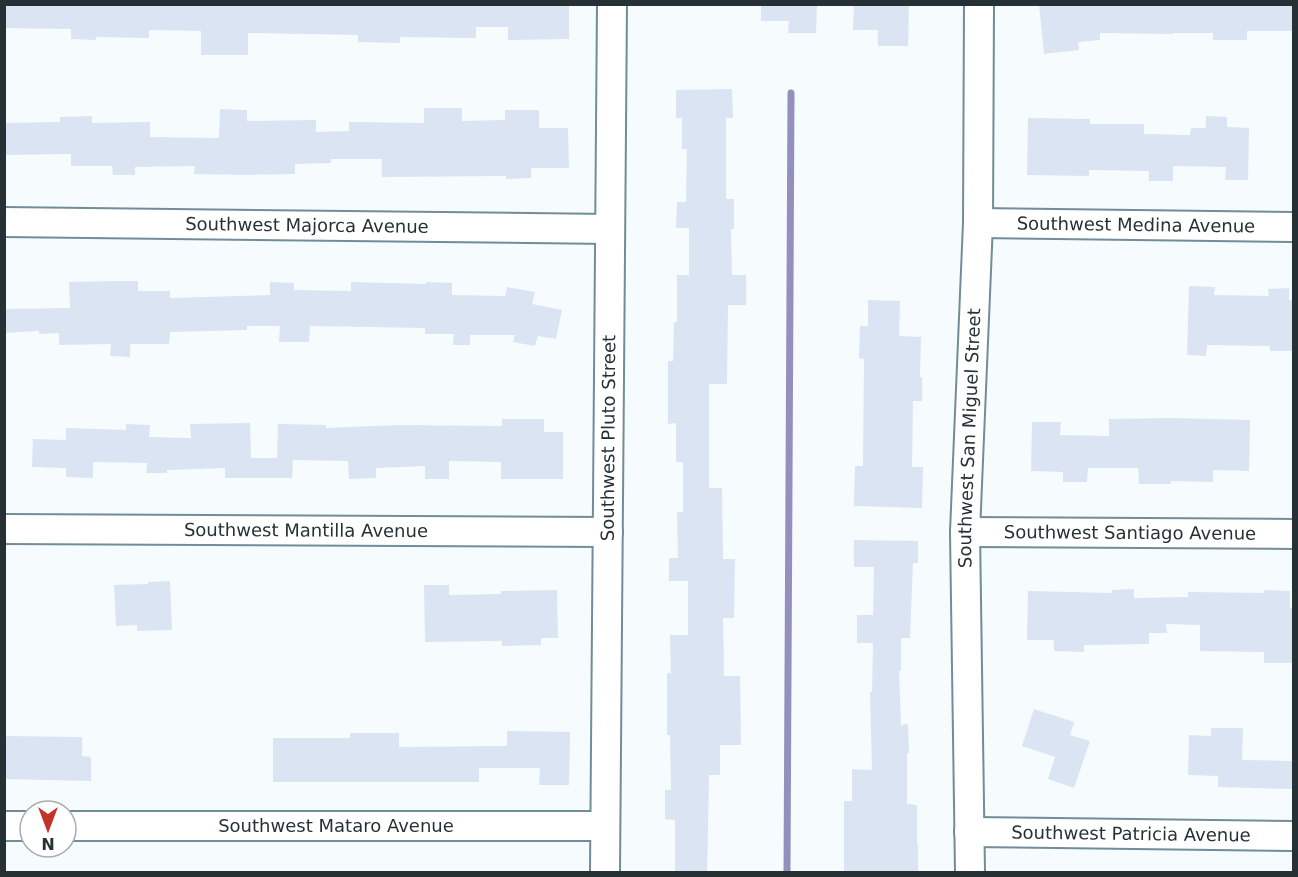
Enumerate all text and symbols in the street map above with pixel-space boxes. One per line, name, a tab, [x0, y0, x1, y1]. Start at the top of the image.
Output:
street label: Southwest Medina Avenue	[1017, 212, 1255, 237]
street label: Southwest Majorca Avenue	[185, 213, 429, 237]
street label: Southwest San Miguel Street	[954, 308, 984, 568]
street label: Southwest Pluto Street	[597, 335, 619, 541]
street label: Southwest Mantilla Avenue	[184, 519, 428, 541]
street label: Southwest Santiago Avenue	[1004, 521, 1256, 544]
north arrow	[18, 799, 78, 859]
street label: Southwest Mataro Avenue	[218, 815, 454, 836]
street label: Southwest Patricia Avenue	[1011, 822, 1251, 845]
text: N	[41, 834, 55, 853]

